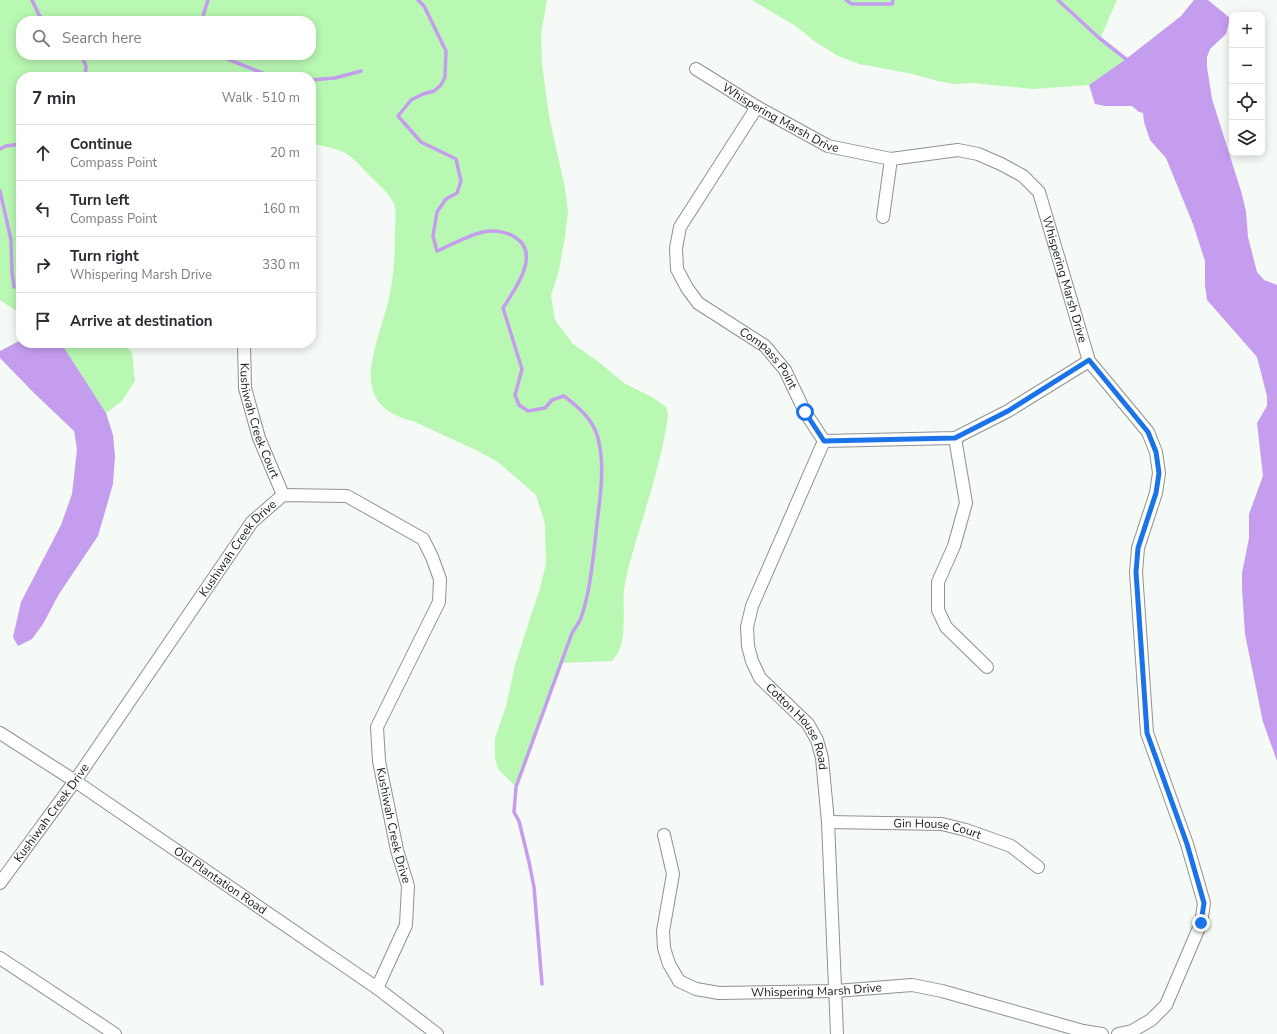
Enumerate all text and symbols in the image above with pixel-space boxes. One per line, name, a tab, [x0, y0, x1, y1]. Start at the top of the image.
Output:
map controls	[1229, 12, 1265, 156]
button: +	[1229, 12, 1265, 48]
search box	[16, 16, 316, 60]
icon: search	[30, 27, 52, 49]
text: Search here	[62, 28, 142, 48]
button: −	[1229, 48, 1265, 84]
street label: Whispering Marsh Drive	[719, 79, 840, 156]
button: locate	[1229, 84, 1265, 120]
text: 7 min	[32, 87, 76, 110]
text: Walk · 510 m	[222, 89, 300, 107]
button: layers	[1229, 120, 1265, 156]
text: Continue	[70, 134, 132, 154]
icon: ahead	[32, 142, 54, 164]
text: 20 m	[270, 144, 300, 162]
text: Compass Point	[70, 154, 157, 172]
text: Turn left	[70, 190, 129, 210]
icon: left	[32, 198, 54, 220]
text: 160 m	[262, 200, 300, 218]
text: Compass Point	[70, 210, 157, 228]
street label: Whispering Marsh Drive	[1039, 214, 1091, 344]
text: Turn right	[70, 246, 139, 266]
icon: right	[32, 254, 54, 276]
text: 330 m	[262, 256, 300, 274]
text: Whispering Marsh Drive	[70, 266, 212, 284]
icon: arrive	[32, 310, 54, 332]
text: Arrive at destination	[70, 311, 213, 331]
street label: Compass Point	[736, 324, 801, 393]
street label: Kushiwah Creek Court	[236, 363, 283, 481]
route start	[796, 403, 814, 421]
street label: Kushiwah Creek Drive	[195, 496, 280, 600]
street label: Cotton House Road	[762, 680, 831, 771]
street label: Kushiwah Creek Drive	[10, 760, 93, 865]
street label: Kushiwah Creek Drive	[373, 766, 415, 885]
street label: Gin House Court	[893, 815, 984, 843]
street label: Old Plantation Road	[171, 843, 270, 918]
route end	[1192, 914, 1210, 932]
street label: Whispering Marsh Drive	[751, 979, 883, 1000]

